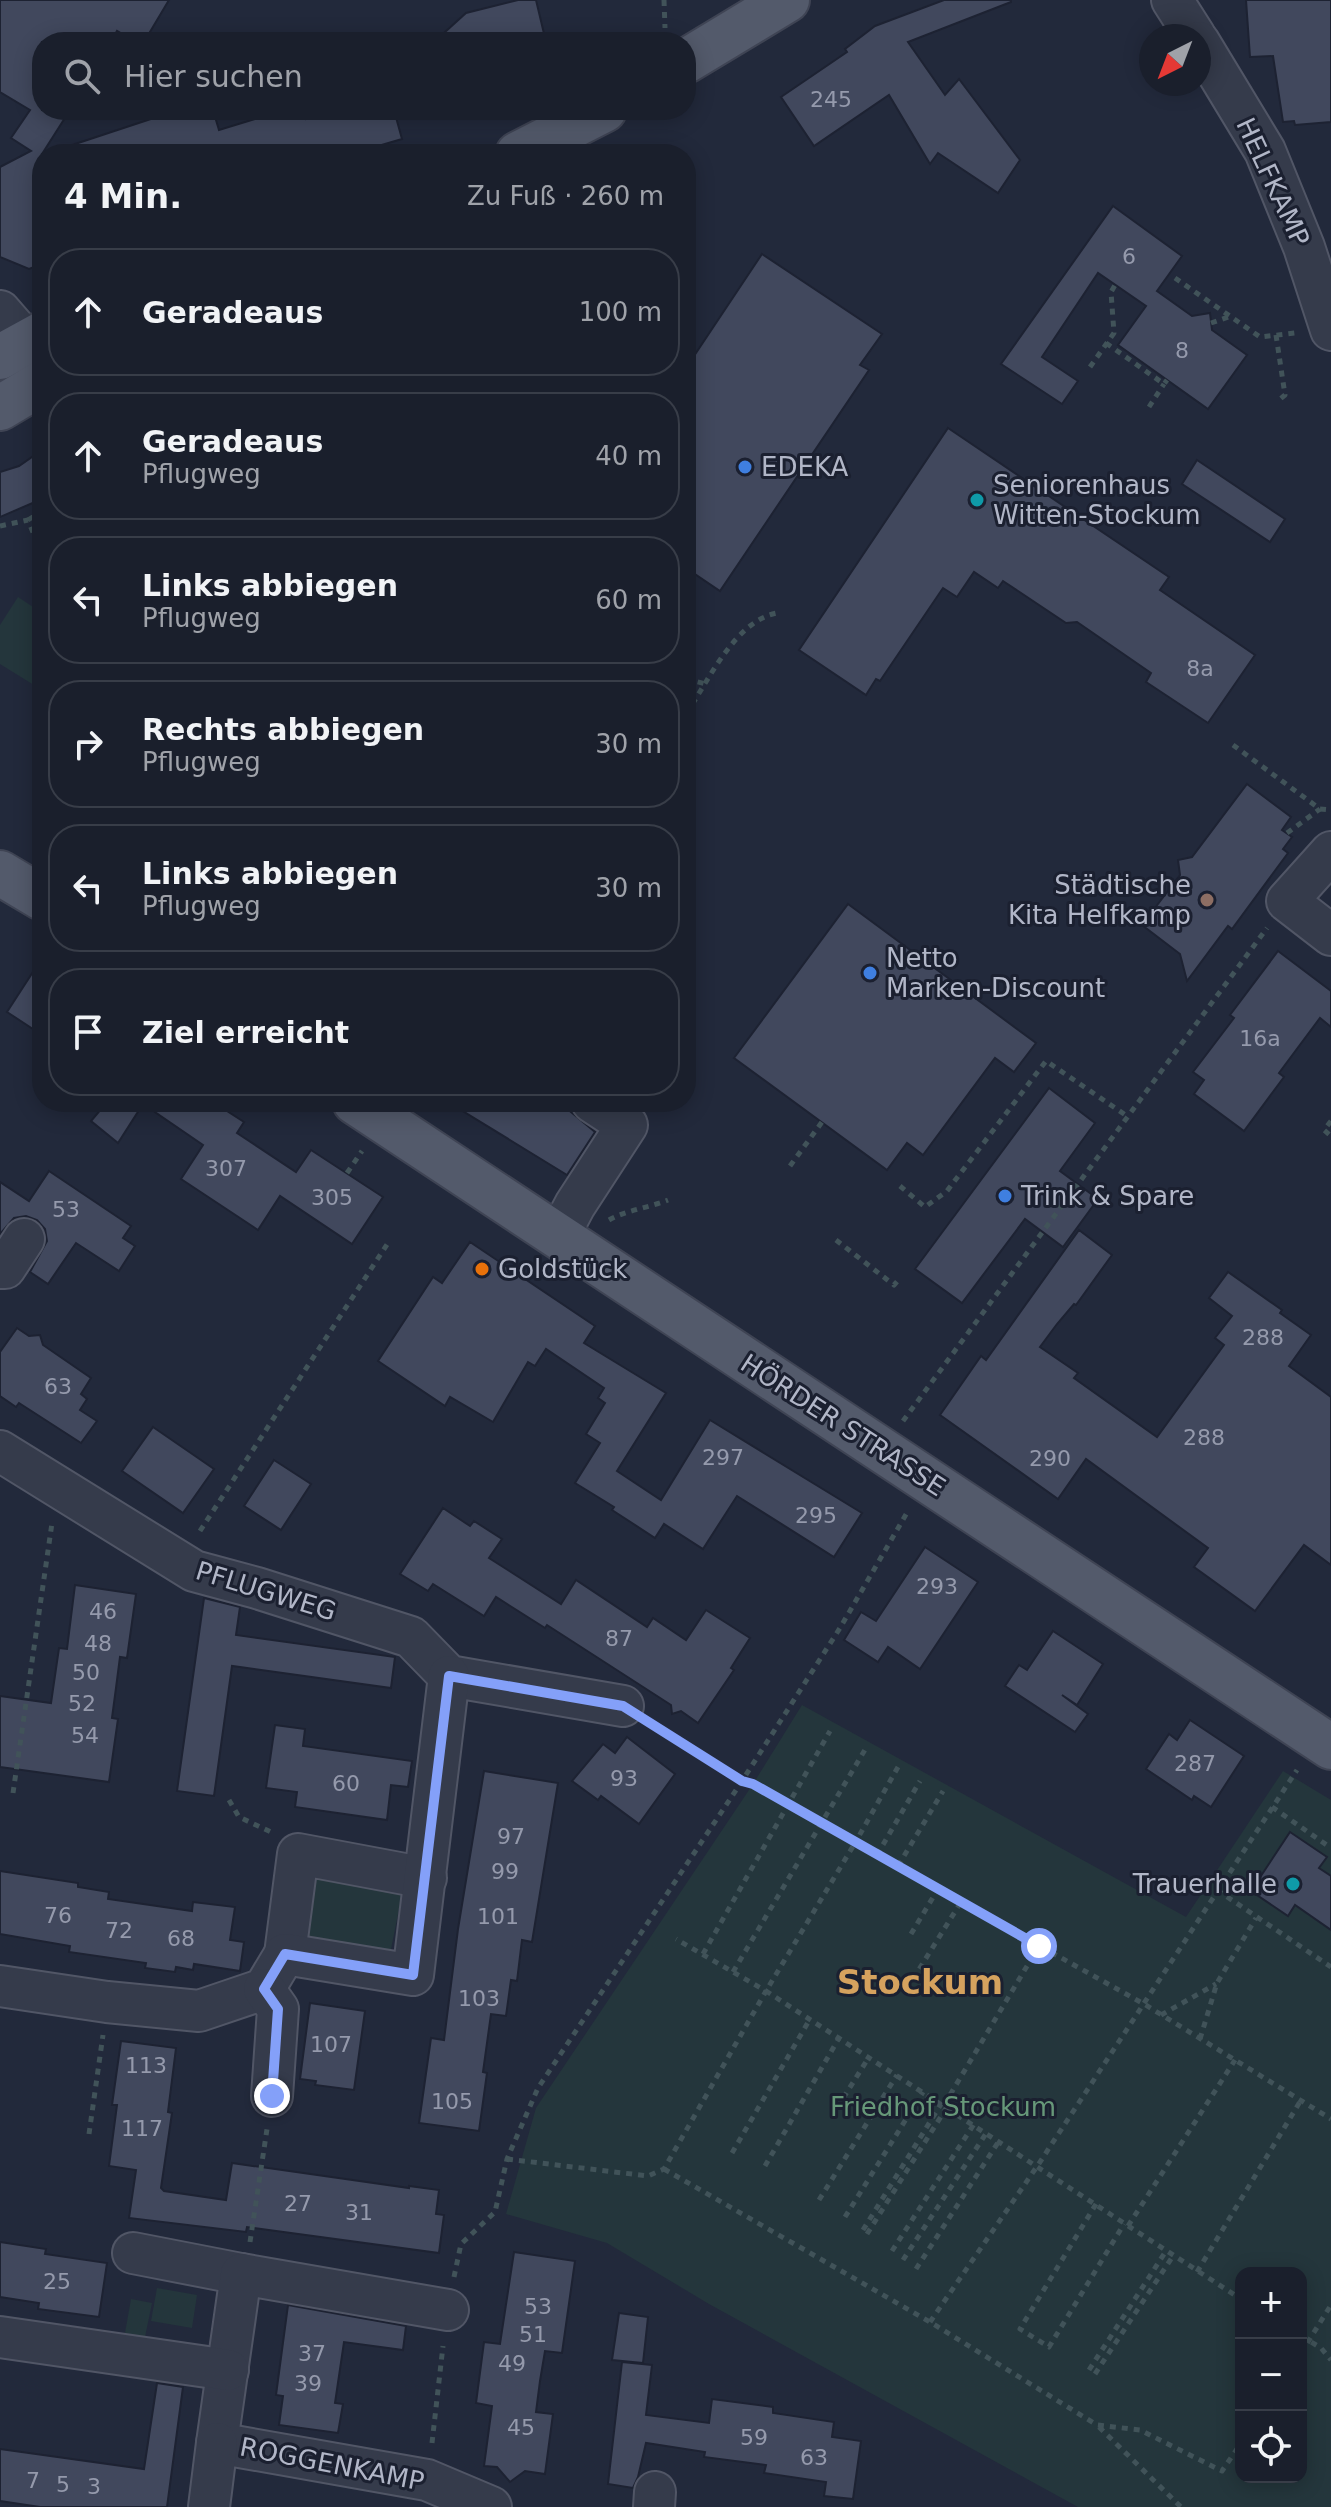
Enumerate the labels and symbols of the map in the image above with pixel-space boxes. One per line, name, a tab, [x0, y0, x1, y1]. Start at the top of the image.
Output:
north arrow	[1139, 24, 1211, 96]
house number: 245	[810, 87, 852, 112]
street label: HELFKAMP	[1230, 113, 1316, 251]
house number: 6	[1122, 244, 1136, 269]
house number: 8	[1175, 338, 1189, 363]
place label: EDEKA	[761, 452, 848, 482]
marker: EDEKA	[736, 458, 754, 476]
place label: Seniorenhaus Witten-Stockum	[993, 470, 1201, 530]
marker: Seniorenhaus Witten-Stockum	[968, 491, 986, 509]
house number: 8a	[1186, 656, 1214, 681]
place label: Städtische Kita Helfkamp	[1008, 870, 1191, 930]
marker: Städtische Kita Helfkamp	[1198, 891, 1216, 909]
place label: Netto Marken-Discount	[886, 943, 1105, 1003]
marker: Netto Marken-Discount	[861, 964, 879, 982]
house number: 16a	[1239, 1026, 1281, 1051]
house number: 307	[205, 1156, 247, 1181]
place label: Trink & Spare	[1020, 1181, 1194, 1211]
house number: 305	[311, 1185, 353, 1210]
marker: Trink & Spare	[996, 1187, 1014, 1205]
house number: 53	[52, 1197, 80, 1222]
place label: Goldstück	[498, 1254, 627, 1284]
marker: Goldstück	[473, 1260, 491, 1278]
house number: 288	[1242, 1325, 1284, 1350]
street label: HÖRDER STRASSE	[735, 1347, 951, 1502]
house number: 63	[44, 1374, 72, 1399]
house number: 288	[1183, 1425, 1225, 1450]
house number: 297	[702, 1445, 744, 1470]
house number: 290	[1029, 1446, 1071, 1471]
house number: 295	[795, 1503, 837, 1528]
street label: PFLUGWEG	[192, 1555, 340, 1627]
house number: 293	[916, 1574, 958, 1599]
house number: 46	[89, 1599, 117, 1624]
house number: 87	[605, 1626, 633, 1651]
house number: 48	[84, 1631, 112, 1656]
house number: 50	[72, 1660, 100, 1685]
house number: 52	[68, 1691, 96, 1716]
house number: 54	[71, 1723, 99, 1748]
house number: 287	[1174, 1751, 1216, 1776]
house number: 93	[610, 1766, 638, 1791]
house number: 60	[332, 1771, 360, 1796]
house number: 97	[497, 1824, 525, 1849]
house number: 99	[491, 1859, 519, 1884]
place label: Trauerhalle	[1132, 1869, 1277, 1899]
marker: Trauerhalle	[1284, 1875, 1302, 1893]
house number: 76	[44, 1903, 72, 1928]
house number: 101	[477, 1904, 519, 1929]
house number: 72	[105, 1918, 133, 1943]
house number: 68	[167, 1926, 195, 1951]
route start	[1021, 1928, 1057, 1964]
district label: Stockum	[837, 1962, 1003, 2002]
house number: 103	[458, 1986, 500, 2011]
house number: 107	[310, 2032, 352, 2057]
house number: 113	[125, 2053, 167, 2078]
route end	[254, 2078, 290, 2114]
house number: 105	[431, 2089, 473, 2114]
park label: Friedhof Stockum	[830, 2092, 1056, 2122]
house number: 117	[121, 2116, 163, 2141]
house number: 27	[284, 2191, 312, 2216]
house number: 31	[345, 2200, 373, 2225]
house number: 25	[43, 2269, 71, 2294]
house number: 53	[524, 2294, 552, 2319]
house number: 51	[519, 2322, 547, 2347]
house number: 37	[298, 2341, 326, 2366]
house number: 49	[498, 2351, 526, 2376]
house number: 39	[294, 2371, 322, 2396]
house number: 45	[507, 2415, 535, 2440]
house number: 59	[740, 2425, 768, 2450]
street label: ROGGENKAMP	[237, 2431, 427, 2497]
house number: 63	[800, 2445, 828, 2470]
house number: 7	[26, 2468, 40, 2493]
house number: 5	[56, 2472, 70, 2497]
house number: 3	[87, 2474, 101, 2499]

